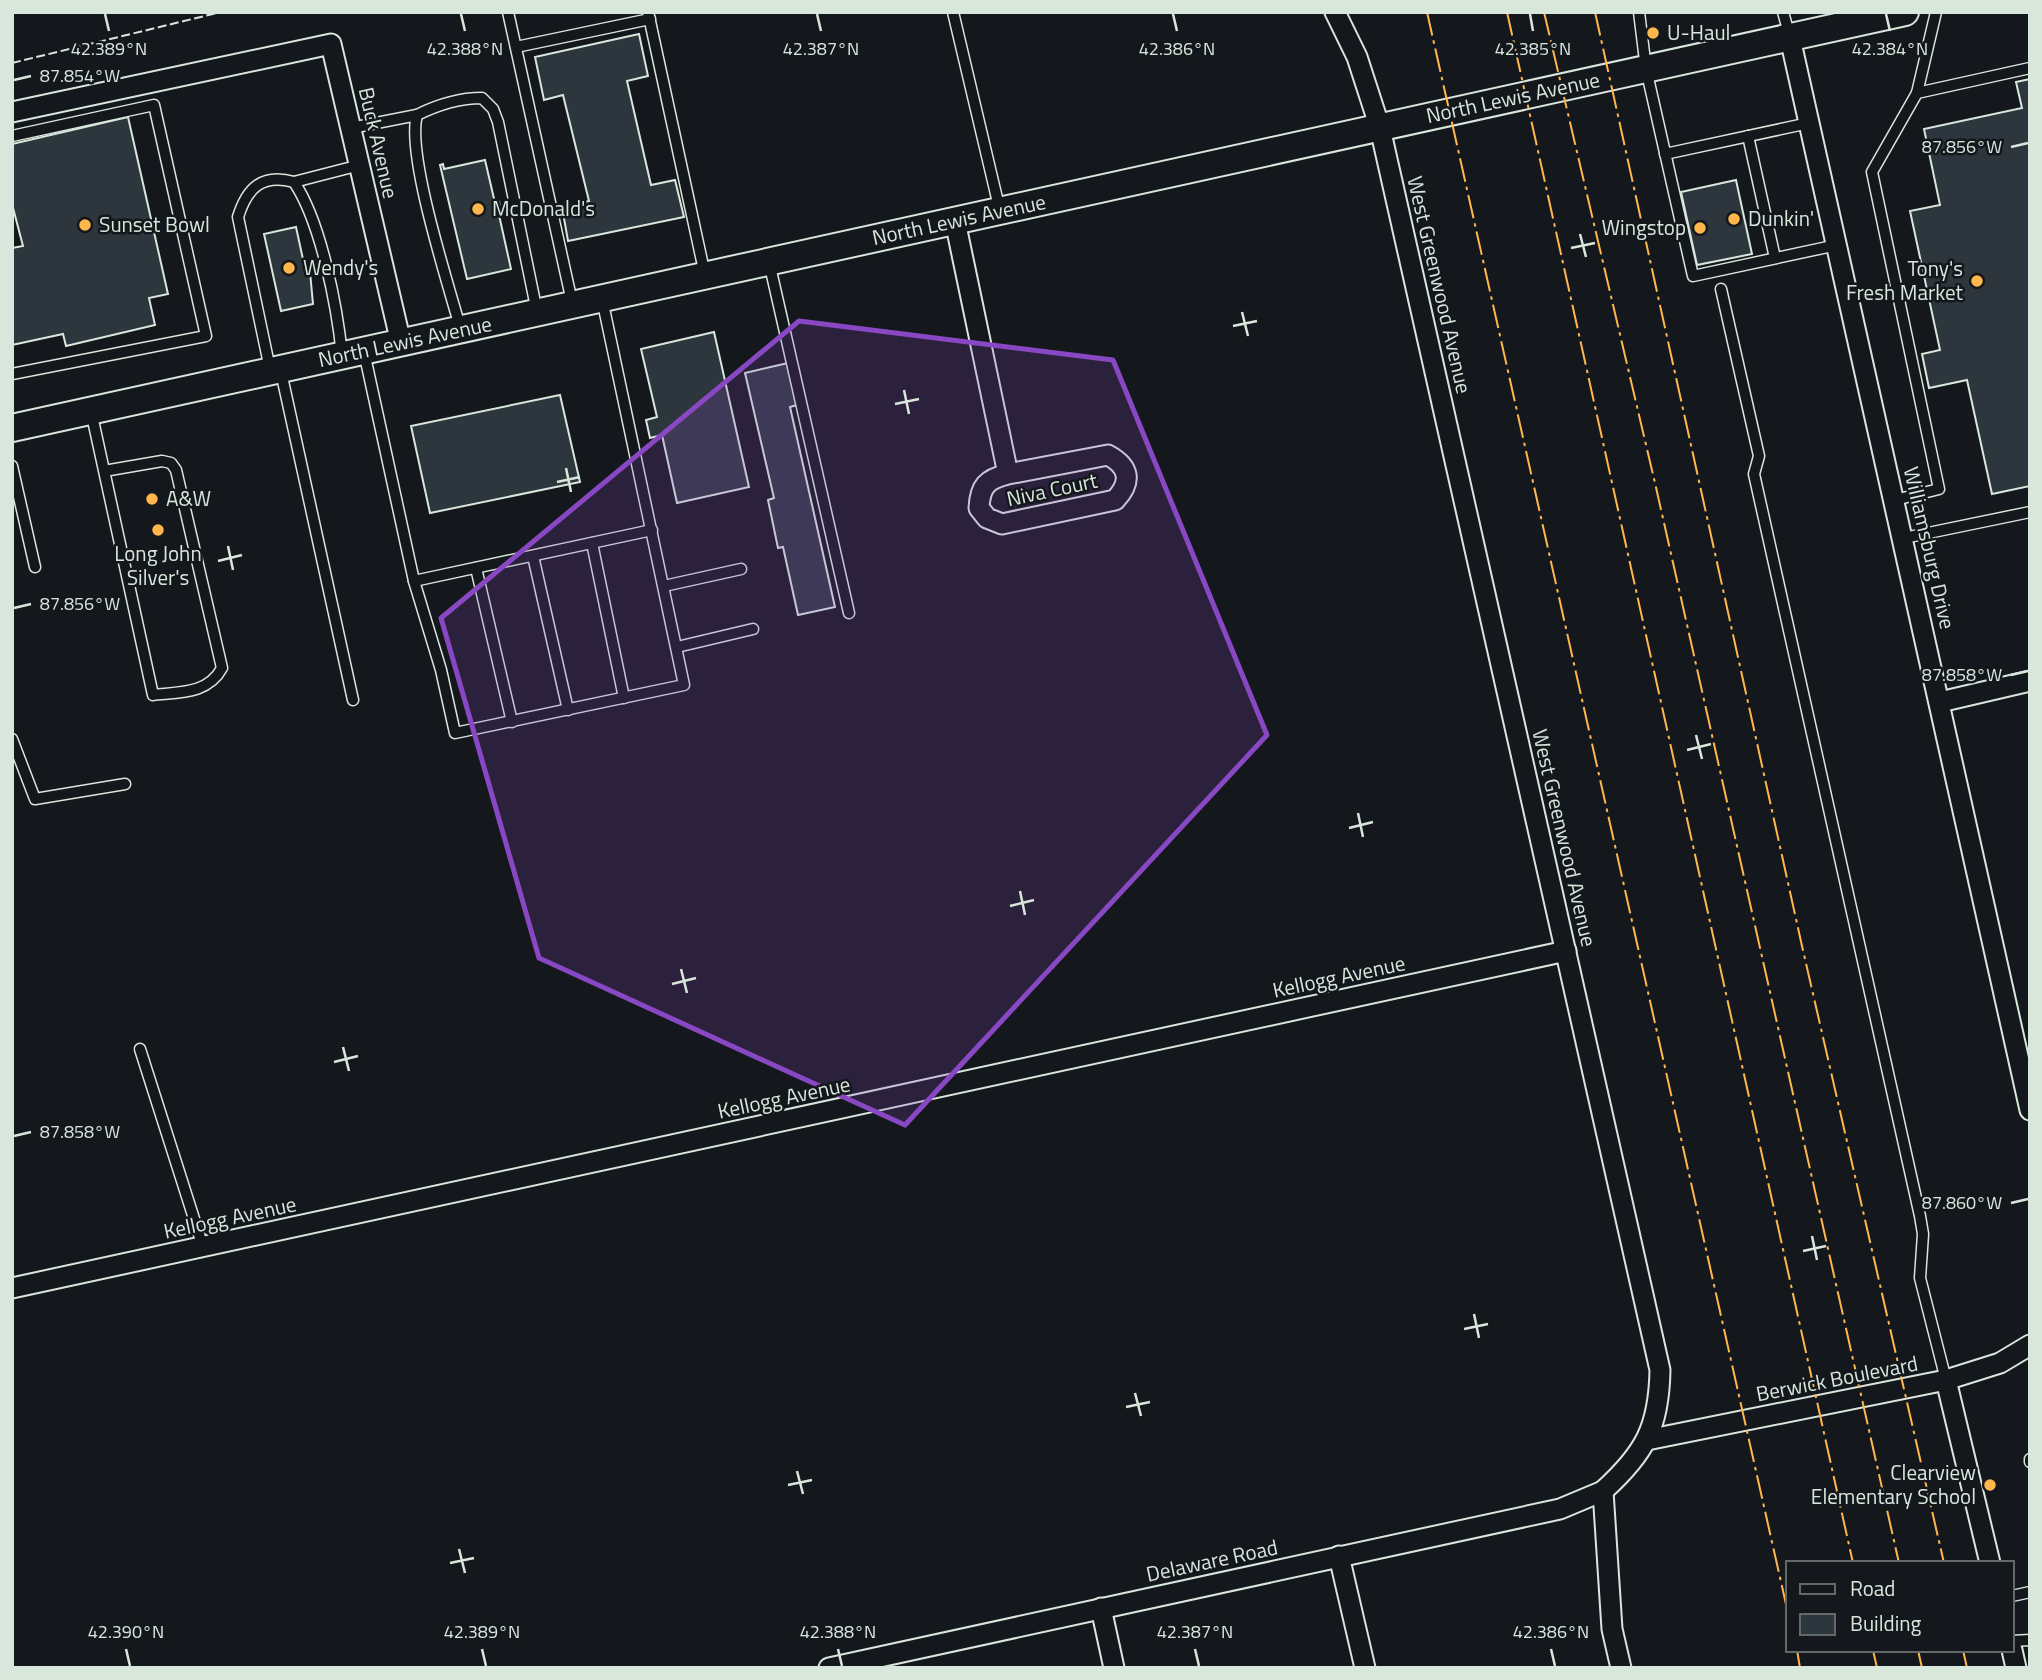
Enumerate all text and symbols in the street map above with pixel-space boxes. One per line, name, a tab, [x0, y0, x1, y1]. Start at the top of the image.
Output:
place label: U-Haul	[1667, 16, 1730, 48]
marker: U-Haul	[1645, 25, 1661, 41]
text: 42.389°N	[71, 35, 147, 62]
text: 42.388°N	[427, 35, 503, 62]
text: 42.387°N	[783, 35, 859, 62]
text: 42.386°N	[1139, 35, 1215, 62]
text: 42.385°N	[1495, 35, 1571, 62]
text: 42.384°N	[1852, 35, 1928, 62]
text: 87.854°W	[40, 62, 120, 89]
street label: North Lewis Avenue	[1423, 63, 1603, 131]
street label: Buck Avenue	[351, 84, 407, 202]
text: 87.856°W	[1922, 133, 2002, 160]
street label: West Greenwood Avenue	[1399, 173, 1481, 397]
street label: North Lewis Avenue	[869, 185, 1049, 253]
place label: McDonald's	[492, 192, 595, 224]
marker: McDonald's	[470, 201, 486, 217]
place label: Dunkin'	[1748, 202, 1814, 234]
place label: Sunset Bowl	[99, 208, 210, 240]
place label: Wingstop	[1601, 211, 1686, 243]
marker: Dunkin'	[1726, 211, 1742, 227]
marker: Sunset Bowl	[77, 217, 93, 233]
marker: Wingstop	[1692, 220, 1708, 236]
place label: Wendy's	[303, 251, 378, 283]
place label: Tony's Fresh Market	[1846, 252, 1964, 308]
marker: Wendy's	[281, 260, 297, 276]
marker: Tony's Fresh Market	[1969, 273, 1985, 289]
street label: North Lewis Avenue	[315, 307, 495, 375]
street label: Williamsburg Drive	[1896, 463, 1964, 632]
street label: Niva Court	[1003, 464, 1101, 514]
place label: A&W	[166, 482, 211, 514]
marker: A&W	[144, 491, 160, 507]
marker: Long John Silver's	[150, 522, 166, 538]
place label: Long John Silver's	[114, 537, 202, 593]
text: 87.856°W	[40, 590, 120, 617]
text: 87.858°W	[1922, 661, 2002, 688]
street label: West Greenwood Avenue	[1524, 726, 1606, 950]
street label: Kellogg Avenue	[1269, 946, 1408, 1006]
street label: Kellogg Avenue	[714, 1067, 853, 1127]
text: 87.858°W	[40, 1118, 120, 1145]
street label: Kellogg Avenue	[160, 1187, 299, 1247]
text: 87.860°W	[1922, 1189, 2002, 1216]
street label: Berwick Boulevard	[1753, 1347, 1920, 1409]
place label: Clearview Elementary School	[1811, 1456, 1976, 1512]
marker: Clearview Elementary School	[1982, 1477, 1998, 1493]
street label: Delaware Road	[1143, 1530, 1281, 1590]
legend	[1786, 1561, 2014, 1652]
text: Road	[1850, 1572, 1895, 1604]
text: Building	[1850, 1607, 1922, 1639]
text: 42.390°N	[88, 1618, 164, 1645]
text: 42.389°N	[444, 1618, 520, 1645]
text: 42.388°N	[800, 1618, 876, 1645]
text: 42.387°N	[1157, 1618, 1233, 1645]
text: 42.386°N	[1513, 1618, 1589, 1645]

